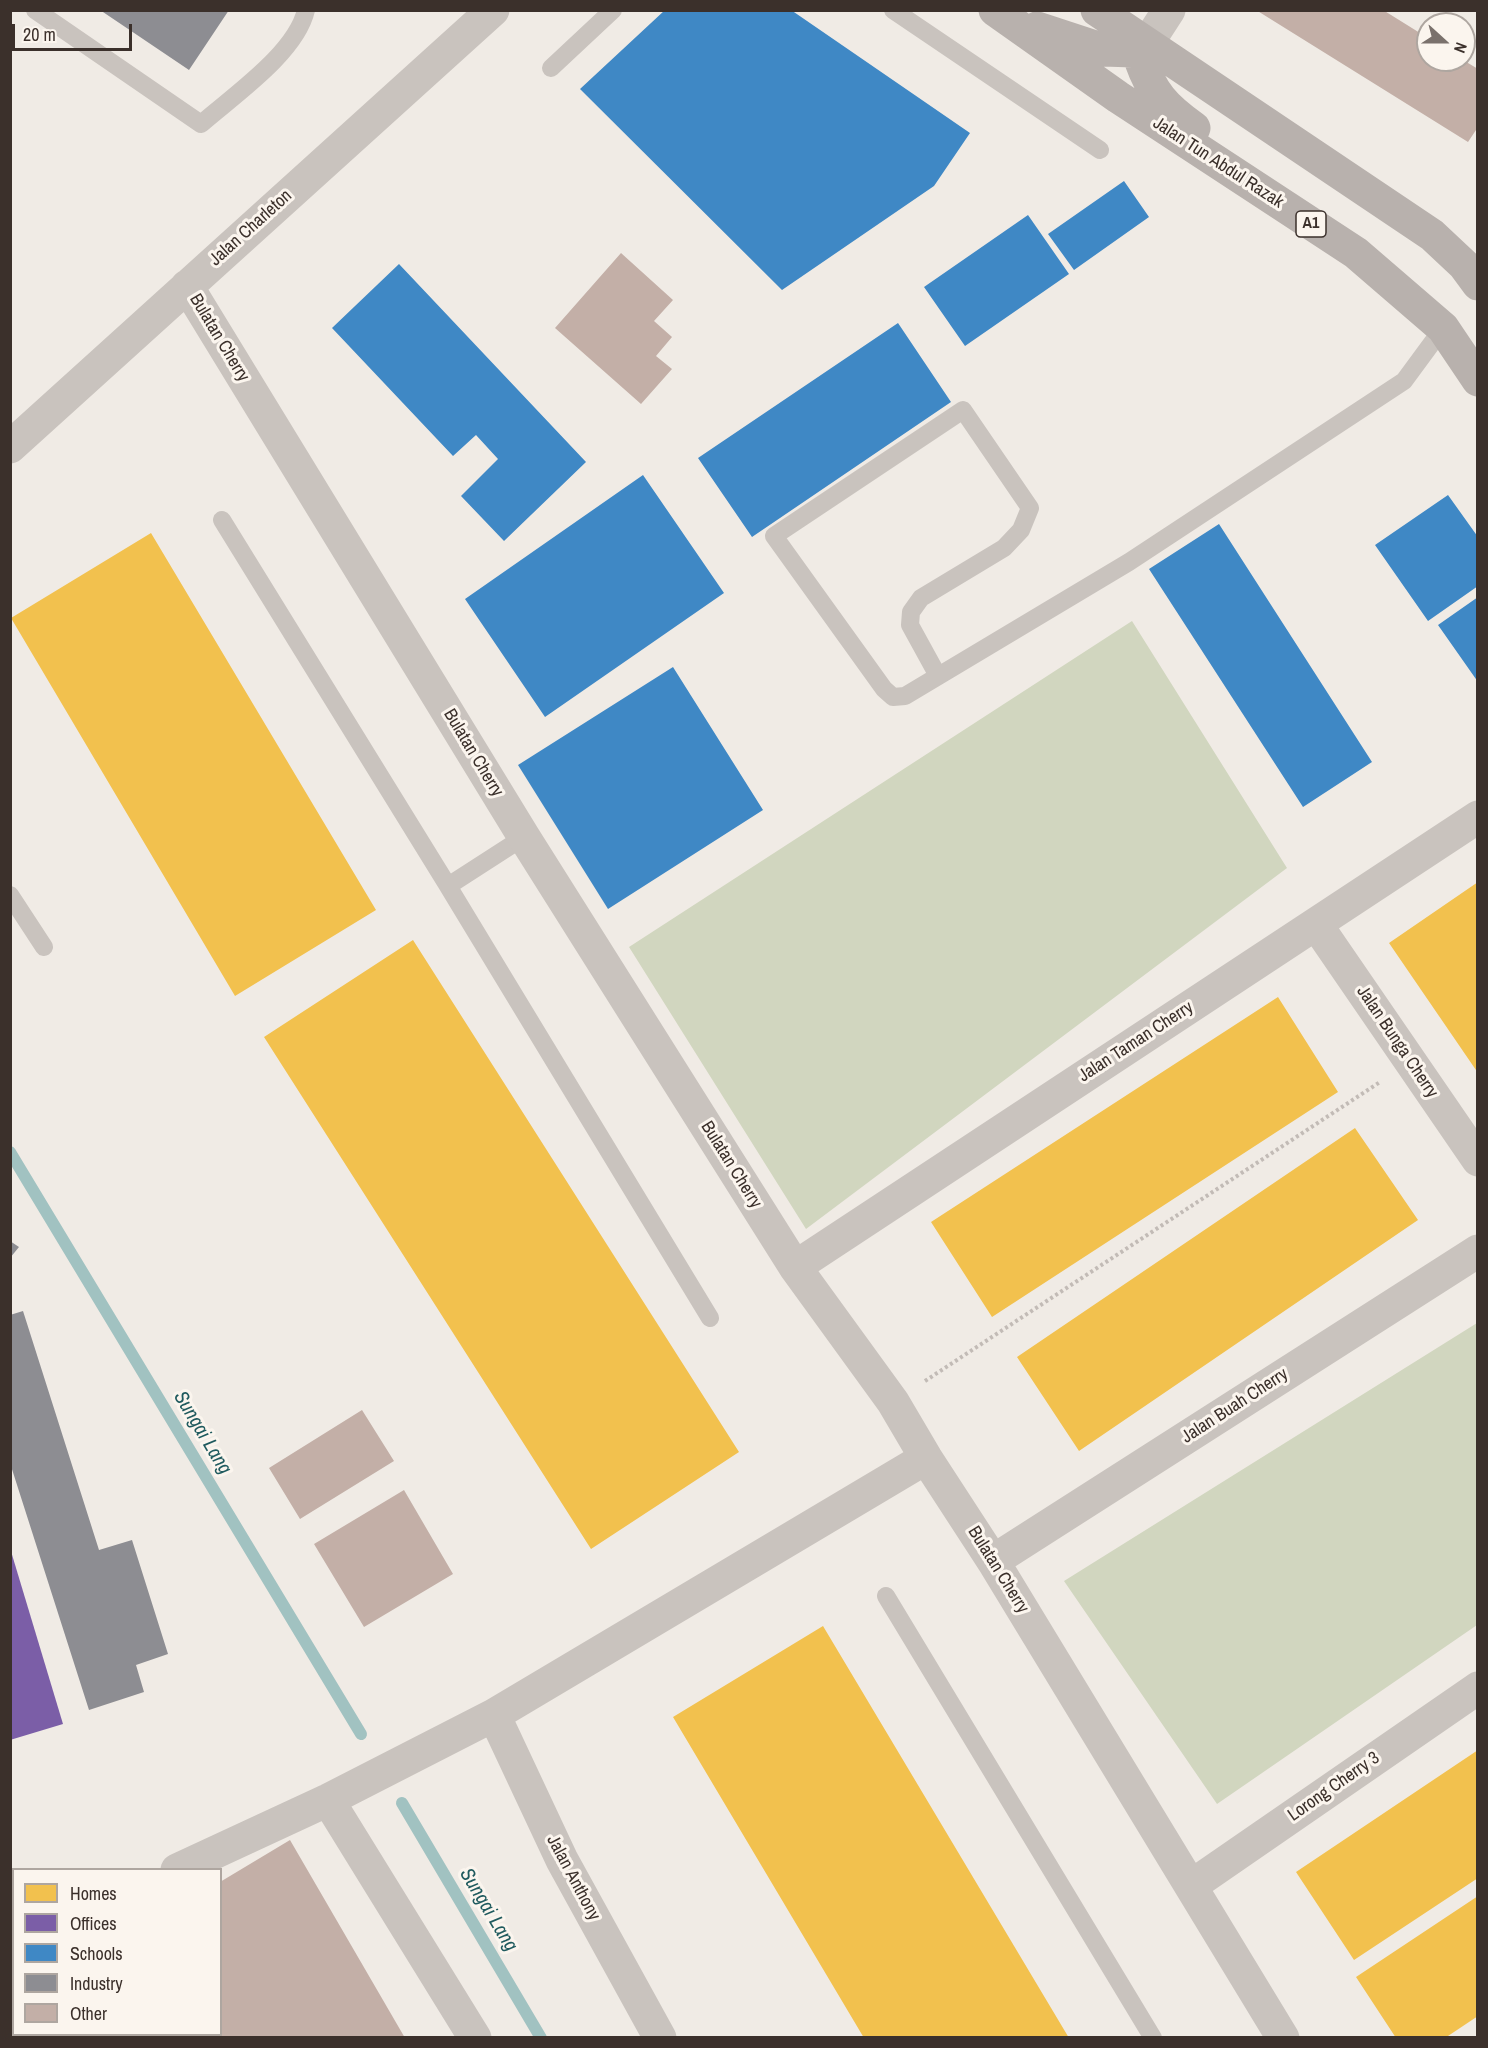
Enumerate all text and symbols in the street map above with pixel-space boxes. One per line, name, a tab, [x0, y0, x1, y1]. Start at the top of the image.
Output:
scale bar	[15, 12, 135, 50]
north arrow	[1416, 12, 1476, 72]
text: 20 m	[23, 22, 56, 47]
text: N	[1449, 39, 1473, 56]
street label: Jalan Tun Abdul Razak	[1149, 113, 1287, 213]
street label: Jalan Charleton	[205, 185, 297, 271]
road number: A1	[1296, 211, 1326, 237]
street label: Bulatan Cherry	[184, 290, 254, 386]
street label: Bulatan Cherry	[438, 705, 508, 801]
street label: Jalan Bunga Cherry	[1352, 982, 1442, 1102]
street label: Jalan Taman Cherry	[1075, 997, 1197, 1087]
street label: Bulatan Cherry	[696, 1118, 766, 1212]
street label: Jalan Buah Cherry	[1178, 1364, 1292, 1448]
water label: Sungai Lang	[168, 1387, 236, 1479]
street label: Bulatan Cherry	[963, 1523, 1033, 1617]
street label: Lorong Cherry 3	[1284, 1748, 1384, 1826]
street label: Jalan Anthony	[542, 1832, 604, 1924]
water label: Sungai Lang	[454, 1864, 522, 1956]
legend	[12, 1868, 222, 2036]
text: Homes	[70, 1881, 117, 1906]
text: Offices	[70, 1911, 117, 1936]
text: Schools	[70, 1941, 123, 1966]
text: Industry	[70, 1971, 123, 1996]
text: Other	[70, 2001, 107, 2026]

